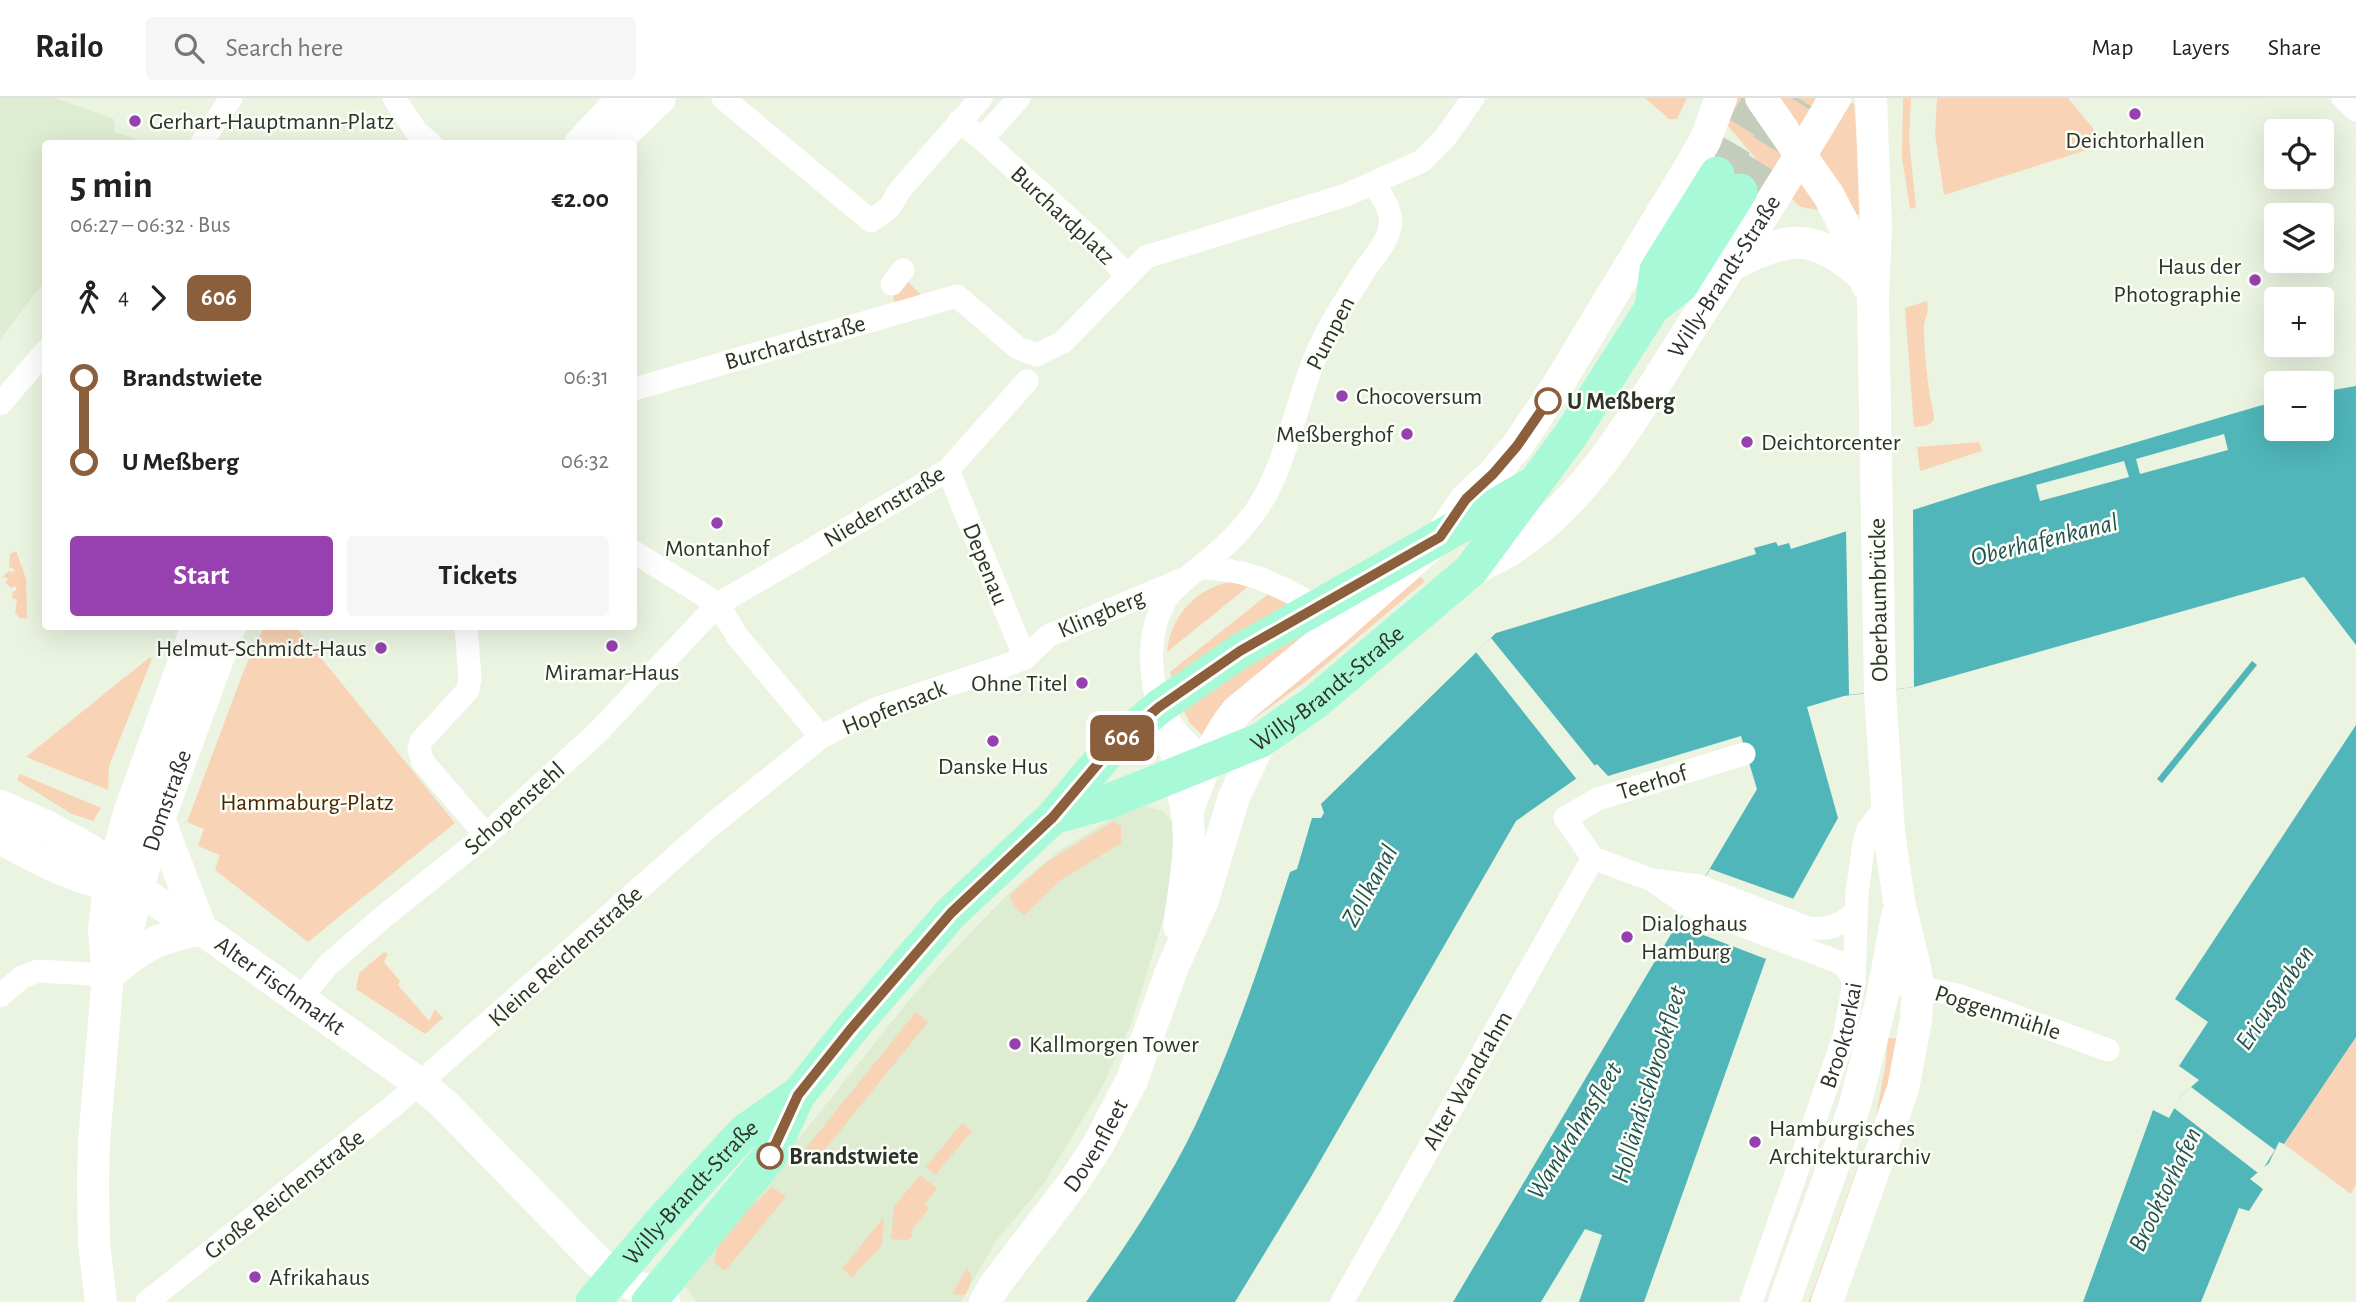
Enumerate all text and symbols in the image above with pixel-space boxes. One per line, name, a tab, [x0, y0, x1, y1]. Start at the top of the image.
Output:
search box	[146, 17, 636, 80]
icon: search	[170, 29, 208, 67]
text: Railo	[35, 31, 104, 64]
text: Search here	[226, 35, 343, 61]
text: Map	[2091, 36, 2133, 60]
text: Layers	[2171, 36, 2230, 60]
text: Share	[2268, 36, 2321, 60]
marker: Deichtorhallen	[2127, 106, 2143, 122]
place label: Gerhart-Hauptmann-Platz	[149, 110, 394, 134]
marker: Gerhart-Hauptmann-Platz	[127, 113, 143, 129]
map controls	[2264, 119, 2334, 441]
button: locate	[2264, 119, 2334, 189]
place label: Deichtorhallen	[2065, 129, 2205, 153]
street label: Burchardplatz	[1006, 162, 1119, 270]
text: 5 min	[70, 167, 153, 205]
text: €2.00	[552, 186, 609, 212]
street label: Willy-Brandt-Straße	[1664, 191, 1785, 362]
button: layers	[2264, 203, 2334, 273]
text: 06:27 – 06:32 · Bus	[70, 214, 230, 237]
place label: Haus der Photographie	[2113, 255, 2241, 307]
marker: Haus der Photographie	[2247, 272, 2263, 288]
icon: walk	[70, 279, 108, 317]
icon: forward	[139, 279, 177, 317]
text: 4	[118, 286, 129, 309]
text: 606	[201, 286, 237, 310]
button: +	[2264, 287, 2334, 357]
street label: Pumpen	[1302, 293, 1360, 374]
street label: Burchardstraße	[722, 311, 868, 374]
text: Brandstwiete	[122, 365, 262, 391]
text: 06:31	[563, 366, 609, 389]
button: −	[2264, 371, 2334, 441]
place label: Chocoversum	[1356, 385, 1482, 409]
marker: Chocoversum	[1334, 388, 1350, 404]
marker: U Meßberg	[1535, 388, 1561, 414]
place label: U Meßberg	[1567, 390, 1676, 414]
place label: Meßberghof	[1276, 423, 1395, 447]
marker: Meßberghof	[1399, 426, 1415, 442]
place label: Deichtorcenter	[1761, 431, 1901, 455]
marker: Deichtorcenter	[1739, 434, 1755, 450]
text: U Meßberg	[122, 449, 239, 475]
text: 06:32	[561, 450, 609, 473]
street label: Niedernstraße	[820, 461, 949, 552]
water label: Oberhafenkanal	[1968, 509, 2121, 571]
marker: Montanhof	[709, 515, 725, 531]
street label: Oberbaumbrücke	[1866, 518, 1892, 682]
street label: Depenau	[958, 520, 1012, 609]
button: Start	[70, 536, 333, 616]
button: Tickets	[347, 536, 609, 616]
place label: Montanhof	[665, 537, 771, 561]
street label: Klingberg	[1054, 585, 1149, 643]
street label: Willy-Brandt-Straße	[1247, 621, 1409, 756]
place label: Helmut-Schmidt-Haus	[156, 637, 367, 661]
marker: Miramar-Haus	[604, 638, 620, 654]
marker: Helmut-Schmidt-Haus	[373, 640, 389, 656]
place label: Miramar-Haus	[545, 661, 679, 685]
place label: Ohne Titel	[971, 672, 1068, 696]
marker: Ohne Titel	[1074, 675, 1090, 691]
street label: Hopfensack	[839, 676, 950, 740]
line badge: 606	[1082, 715, 1162, 761]
text: 606	[1104, 726, 1140, 750]
marker: Danske Hus	[985, 733, 1001, 749]
street label: Domstraße	[139, 747, 196, 854]
place label: Danske Hus	[938, 755, 1048, 779]
street label: Schopenstehl	[460, 758, 569, 860]
street label: Teerhof	[1615, 761, 1691, 805]
park label: Hammaburg-Platz	[220, 791, 394, 815]
water label: Zollkanal	[1337, 840, 1403, 931]
street label: Kleine Reichenstraße	[484, 882, 647, 1032]
place label: Dialoghaus Hamburg	[1641, 912, 1748, 964]
marker: Dialoghaus Hamburg	[1619, 929, 1635, 945]
street label: Alter Fischmarkt	[210, 932, 349, 1040]
water label: Ericusgraben	[2231, 941, 2319, 1054]
street label: Brooktorkai	[1816, 980, 1867, 1092]
street label: Poggenmühle	[1932, 981, 2064, 1045]
water label: Holländischbrookfleet	[1607, 982, 1691, 1186]
street label: Alter Wandrahm	[1419, 1007, 1517, 1154]
place label: Kallmorgen Tower	[1029, 1033, 1199, 1057]
marker: Kallmorgen Tower	[1007, 1036, 1023, 1052]
water label: Wandrahmsfleet	[1522, 1057, 1628, 1204]
street label: Dovenfleet	[1059, 1095, 1133, 1197]
street label: Willy-Brandt-Straße	[619, 1115, 762, 1270]
place label: Hamburgisches Architekturarchiv	[1769, 1117, 1931, 1169]
water label: Brooktorhafen	[2124, 1123, 2206, 1256]
street label: Große Reichenstraße	[200, 1125, 369, 1264]
marker: Hamburgisches Architekturarchiv	[1747, 1134, 1763, 1150]
marker: Brandstwiete	[757, 1143, 783, 1169]
place label: Brandstwiete	[789, 1145, 919, 1169]
place label: Afrikahaus	[269, 1266, 370, 1290]
marker: Afrikahaus	[247, 1269, 263, 1285]

